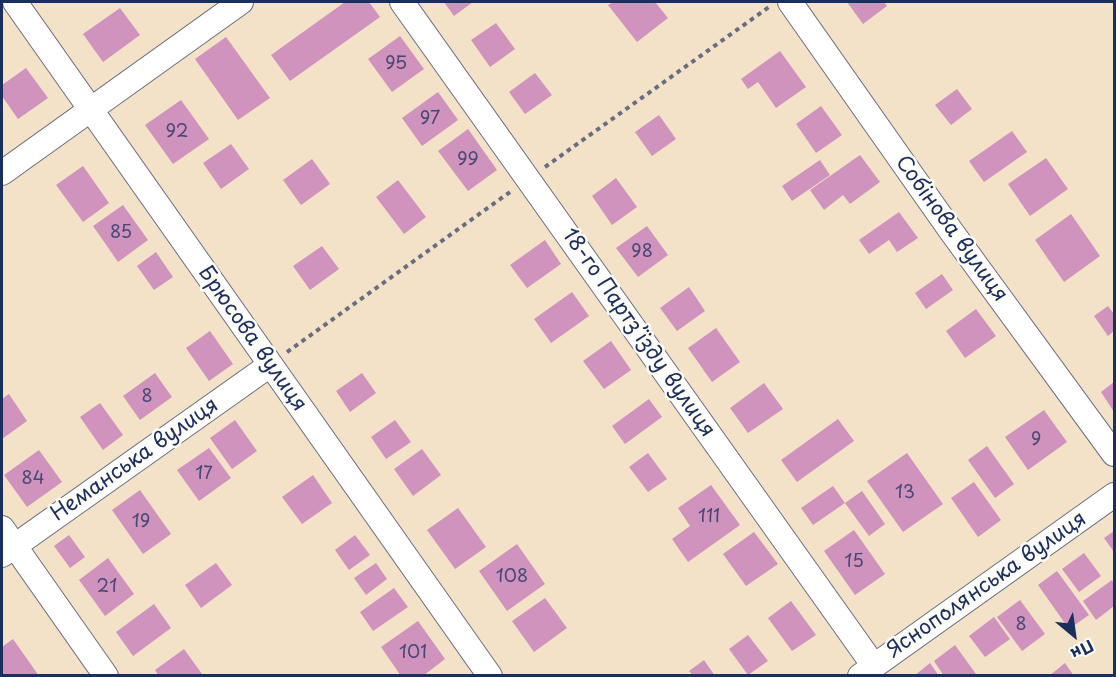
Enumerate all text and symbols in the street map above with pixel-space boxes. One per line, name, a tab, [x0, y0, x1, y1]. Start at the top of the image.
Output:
house number: 95	[385, 53, 407, 75]
house number: 97	[420, 108, 440, 130]
house number: 92	[166, 121, 188, 143]
house number: 99	[457, 149, 479, 171]
street label: Собінова вулиця	[889, 151, 1013, 307]
house number: 85	[110, 222, 132, 244]
street label: 18-го Партз’їзду вулиця	[556, 224, 720, 442]
house number: 98	[631, 241, 653, 263]
street label: Брюсова вулиця	[193, 262, 311, 416]
house number: 8	[141, 386, 153, 408]
street label: Неманська вулиця	[47, 393, 223, 527]
house number: 9	[1031, 429, 1041, 451]
house number: 17	[195, 463, 213, 485]
house number: 84	[21, 468, 45, 490]
house number: 13	[895, 482, 915, 504]
house number: 111	[698, 506, 720, 528]
street label: Яснополянська вулиця	[883, 507, 1091, 663]
house number: 19	[132, 511, 150, 533]
house number: 15	[844, 551, 864, 573]
house number: 108	[496, 566, 528, 588]
house number: 21	[97, 576, 117, 598]
north arrow	[1044, 605, 1104, 665]
house number: 8	[1015, 614, 1027, 636]
text: Пн	[1067, 635, 1099, 667]
house number: 101	[399, 642, 427, 664]

